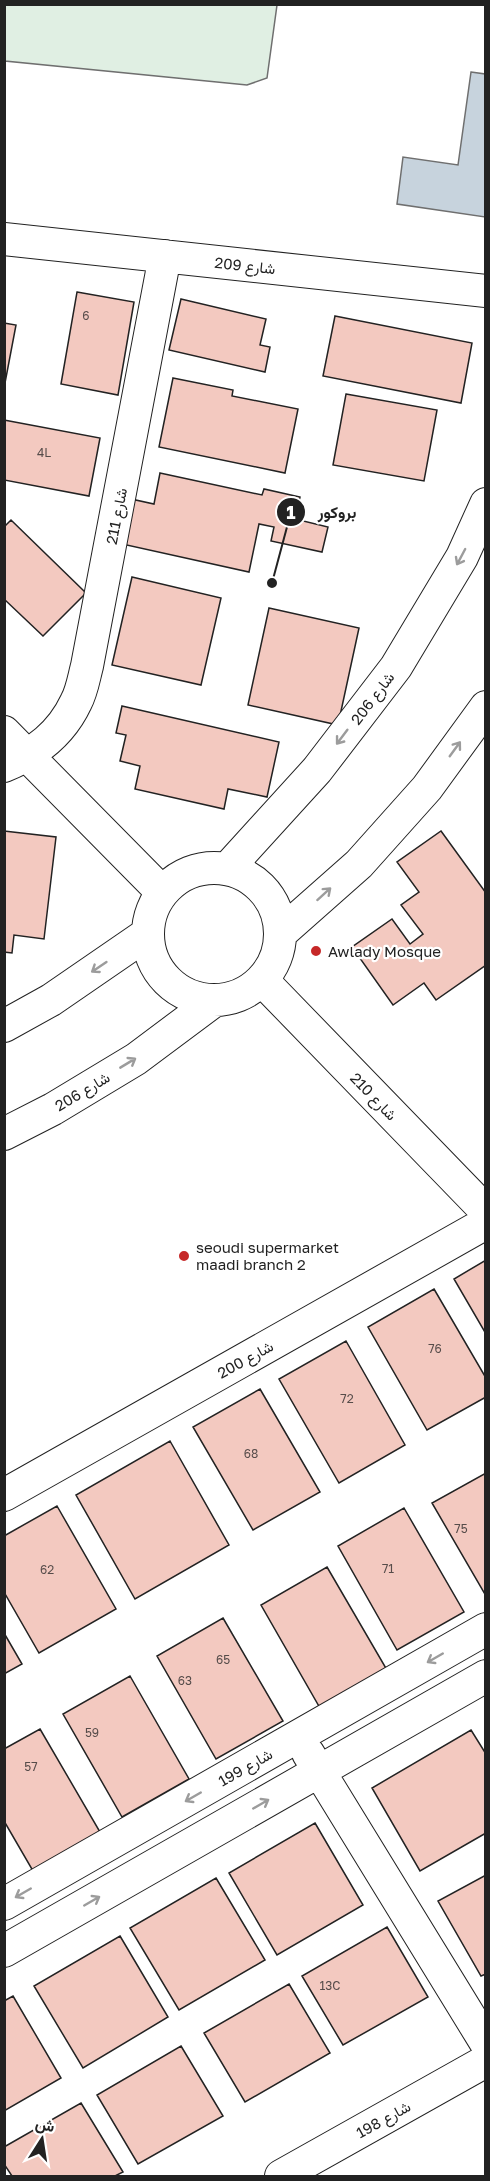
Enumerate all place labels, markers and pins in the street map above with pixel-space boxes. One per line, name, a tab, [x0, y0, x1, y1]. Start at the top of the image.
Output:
callout: بروكور	[276, 495, 368, 529]
place label: Awlady Mosque	[328, 942, 441, 960]
marker: Awlady Mosque	[309, 944, 323, 958]
place label: seoudi supermarket maadi branch 2	[196, 1238, 339, 1273]
marker: seoudi supermarket maadi branch 2	[177, 1249, 191, 1263]

